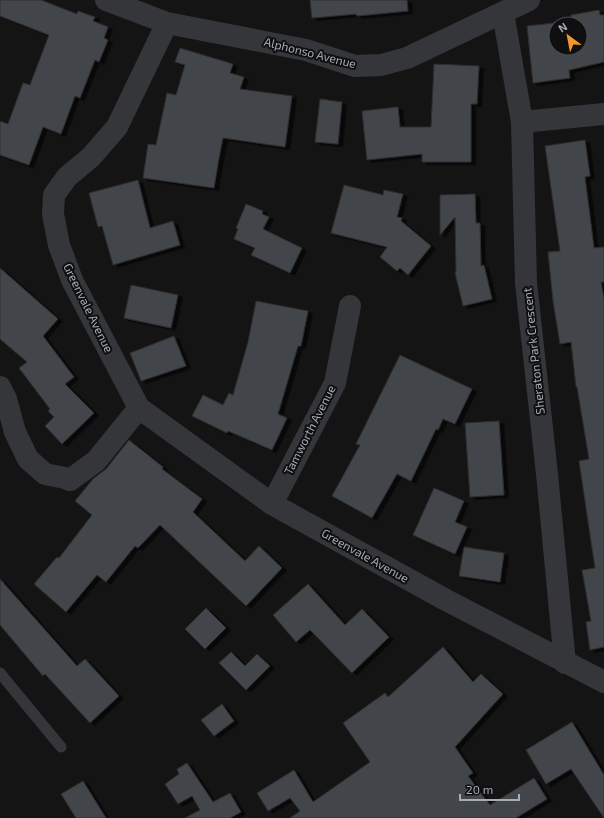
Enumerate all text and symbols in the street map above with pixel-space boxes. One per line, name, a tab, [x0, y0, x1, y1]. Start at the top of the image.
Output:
north arrow	[548, 16, 588, 56]
text: N	[556, 19, 569, 35]
street label: Alphonso Avenue	[263, 34, 358, 70]
street label: Greenvale Avenue	[61, 261, 117, 354]
street label: Sheraton Park Crescent	[519, 287, 547, 415]
street label: Tamworth Avenue	[280, 382, 338, 477]
street label: Greenvale Avenue	[319, 525, 412, 585]
scale bar	[460, 776, 519, 802]
text: 20 m	[466, 782, 493, 796]

